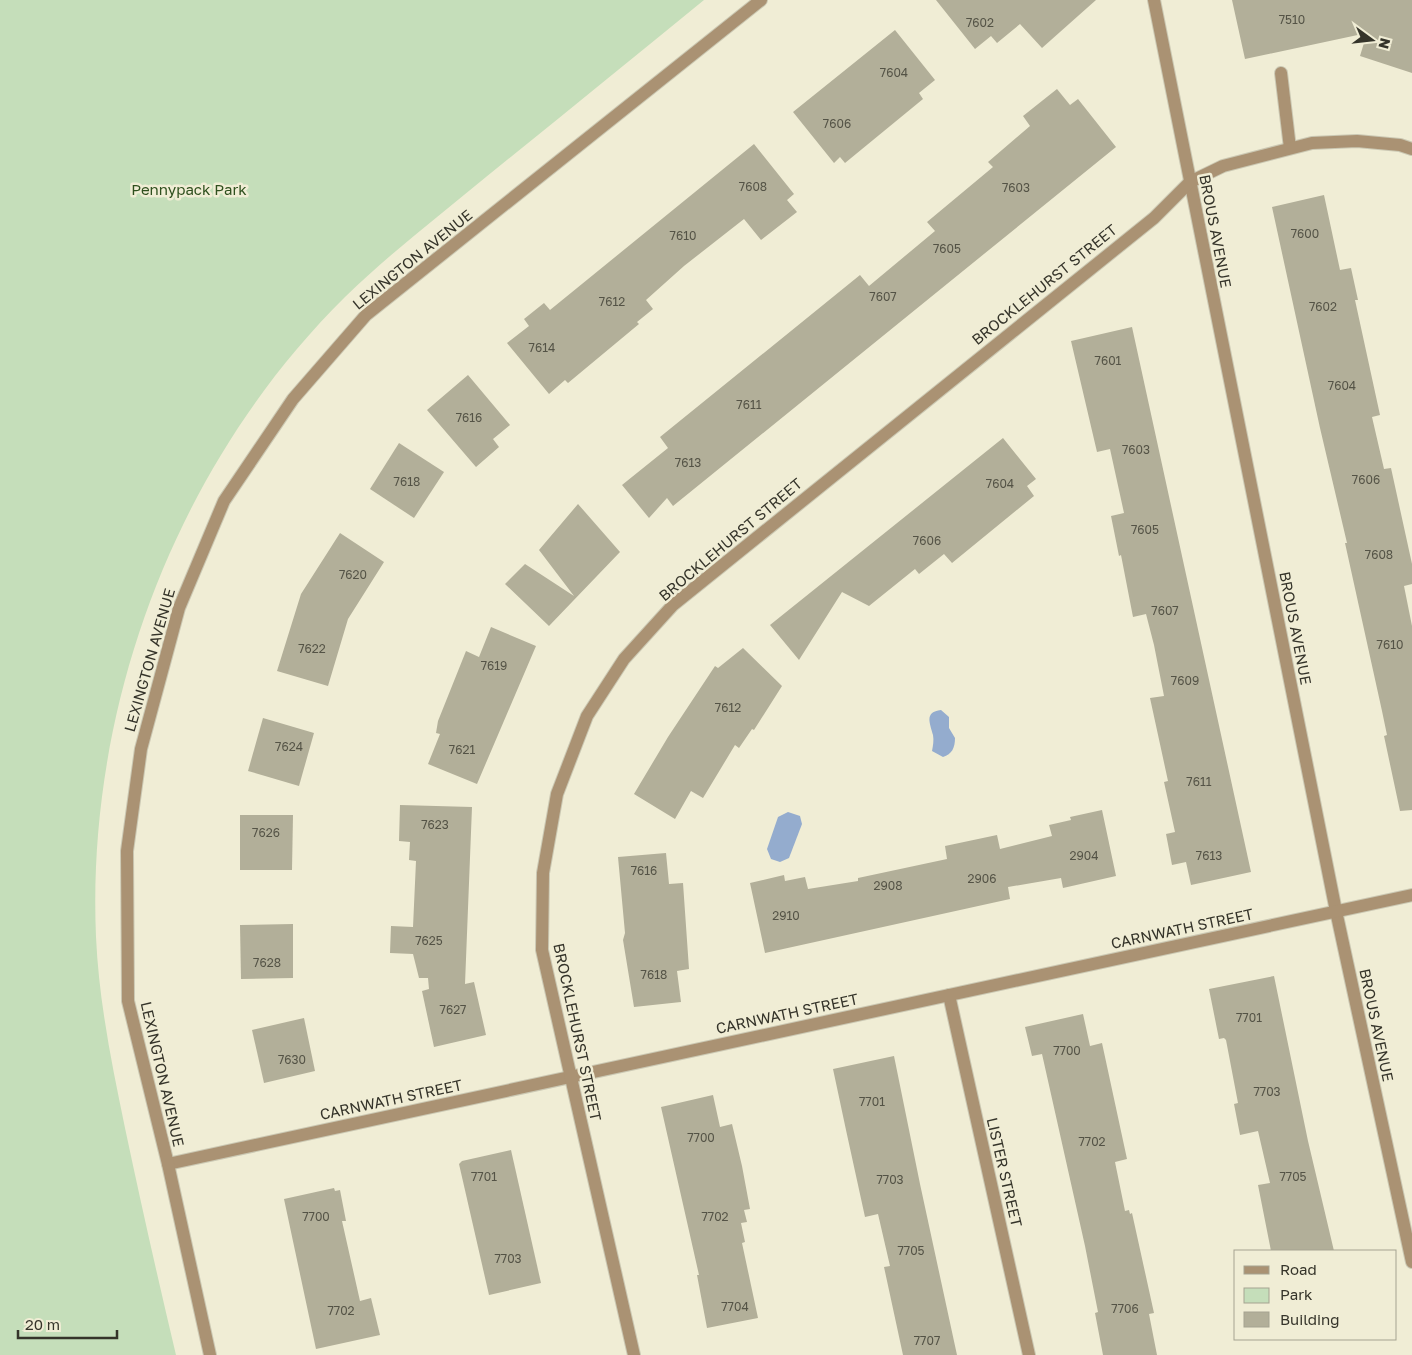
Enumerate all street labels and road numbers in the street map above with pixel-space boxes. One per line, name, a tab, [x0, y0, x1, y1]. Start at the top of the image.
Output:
street label: BROUS AVENUE	[1196, 173, 1236, 289]
street label: LEXINGTON AVENUE	[349, 205, 475, 313]
street label: BROCKLEHURST STREET	[968, 220, 1120, 348]
street label: BROCKLEHURST STREET	[655, 474, 805, 604]
street label: BROUS AVENUE	[1276, 570, 1316, 686]
street label: LEXINGTON AVENUE	[120, 586, 178, 734]
street label: CARNWATH STREET	[1109, 904, 1255, 952]
street label: BROCKLEHURST STREET	[550, 941, 606, 1123]
street label: BROUS AVENUE	[1356, 967, 1398, 1083]
street label: CARNWATH STREET	[714, 989, 860, 1037]
street label: LEXINGTON AVENUE	[138, 1000, 188, 1148]
street label: CARNWATH STREET	[318, 1075, 464, 1123]
street label: LISTER STREET	[984, 1116, 1026, 1228]

